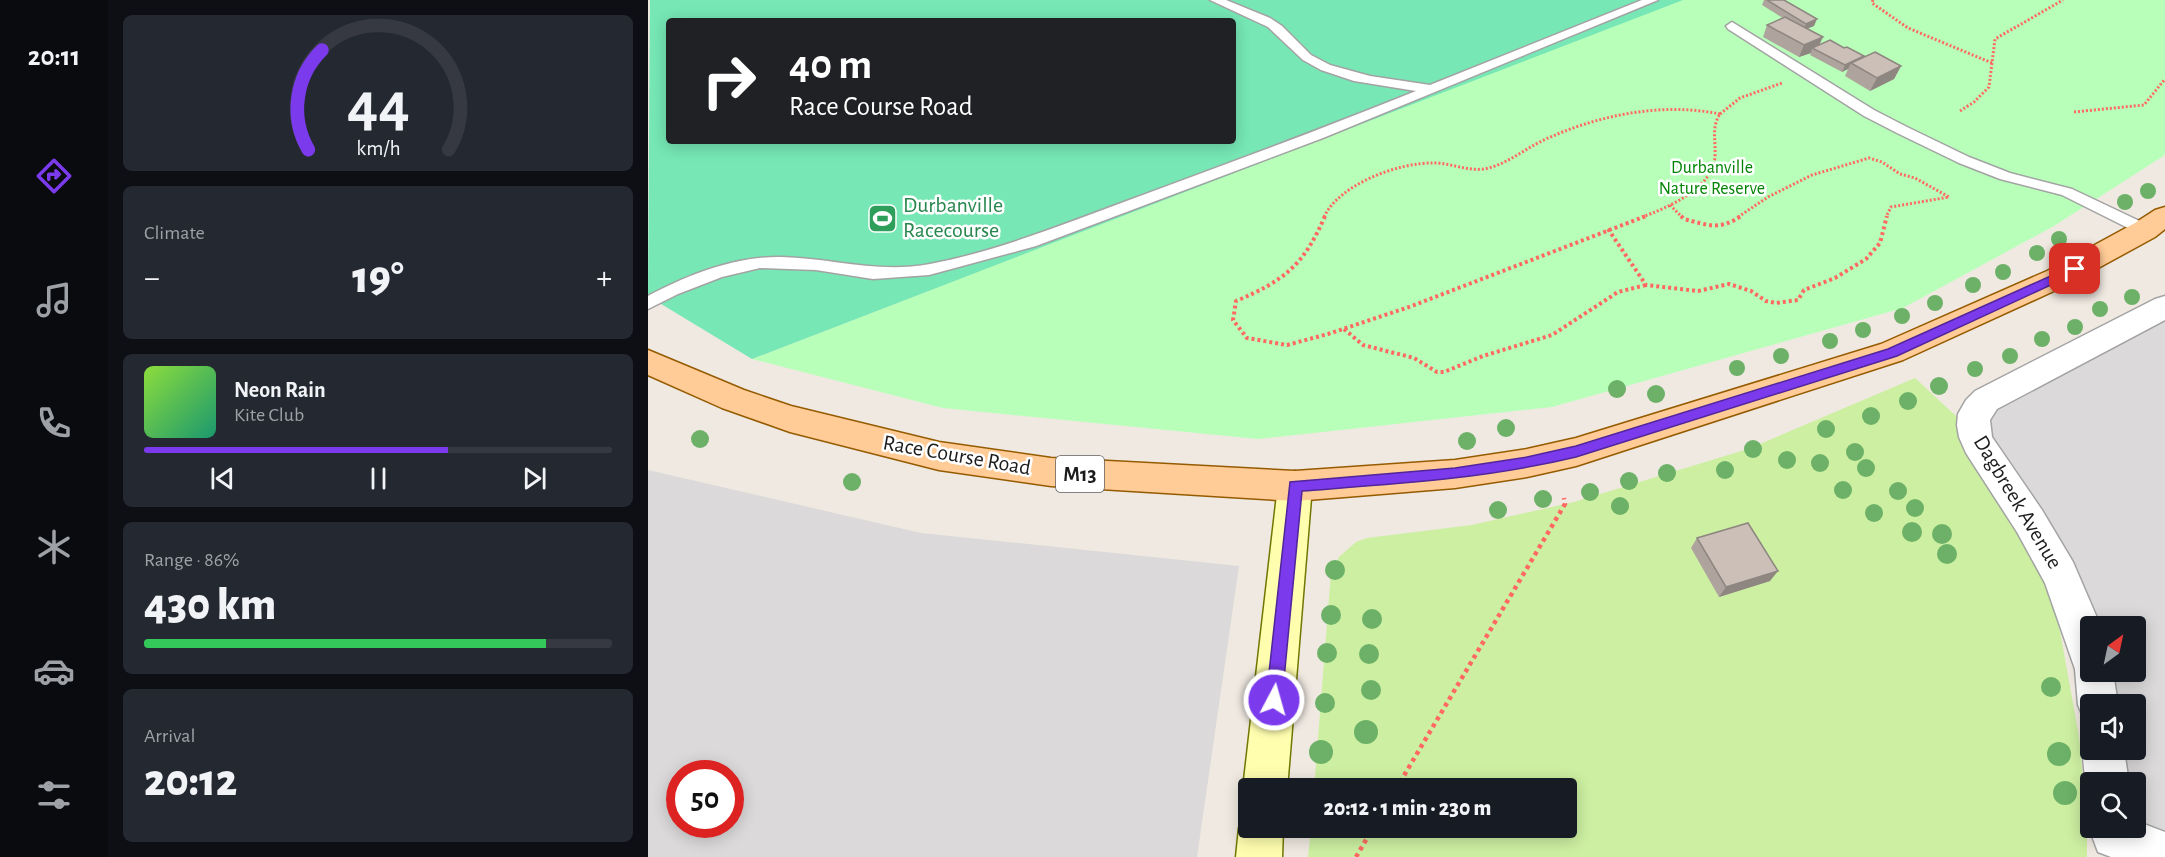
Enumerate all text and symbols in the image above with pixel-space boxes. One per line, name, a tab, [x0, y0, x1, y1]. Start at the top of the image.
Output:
icon: right	[690, 42, 768, 120]
text: 20:11	[28, 43, 80, 70]
text: 40 m	[789, 44, 872, 86]
text: 44	[347, 74, 409, 136]
text: Race Course Road	[789, 93, 973, 120]
text: km/h	[356, 138, 400, 159]
icon: directions	[33, 155, 75, 197]
park label: Durbanville Nature Reserve	[1659, 159, 1765, 198]
place label: Durbanville Racecourse	[903, 194, 1003, 241]
sports icon: Durbanville Racecourse	[866, 202, 898, 234]
text: Climate	[144, 223, 205, 243]
pin	[2049, 243, 2100, 294]
icon: arrive	[2058, 252, 2091, 285]
text: 19°	[352, 256, 404, 301]
text: −	[144, 262, 160, 295]
text: +	[596, 262, 612, 295]
icon: music	[33, 279, 75, 321]
text: Neon Rain	[234, 379, 326, 401]
icon: phone	[33, 402, 75, 444]
text: Kite Club	[234, 405, 304, 425]
street label: Race Course Road	[881, 431, 1033, 479]
street label: Dagbreek Avenue	[1970, 431, 2066, 573]
road number: M13	[1056, 456, 1104, 492]
icon: previous	[206, 462, 239, 495]
icon: pause	[362, 462, 395, 495]
icon: next	[518, 462, 551, 495]
icon: climate	[33, 526, 75, 568]
text: Range · 86%	[144, 550, 240, 570]
text: 430 km	[144, 583, 276, 628]
north arrow	[2080, 616, 2146, 682]
map controls	[2080, 616, 2146, 838]
icon: car	[33, 650, 75, 692]
position arrow	[1242, 668, 1306, 732]
button: sound	[2080, 694, 2146, 760]
text: Arrival	[144, 726, 195, 746]
text: 20:12	[144, 759, 237, 804]
speed limit sign: 50	[666, 760, 744, 838]
button: search	[2080, 772, 2146, 838]
icon: filters	[33, 774, 75, 816]
text: 20:12 · 1 min · 230 m	[1324, 797, 1491, 819]

